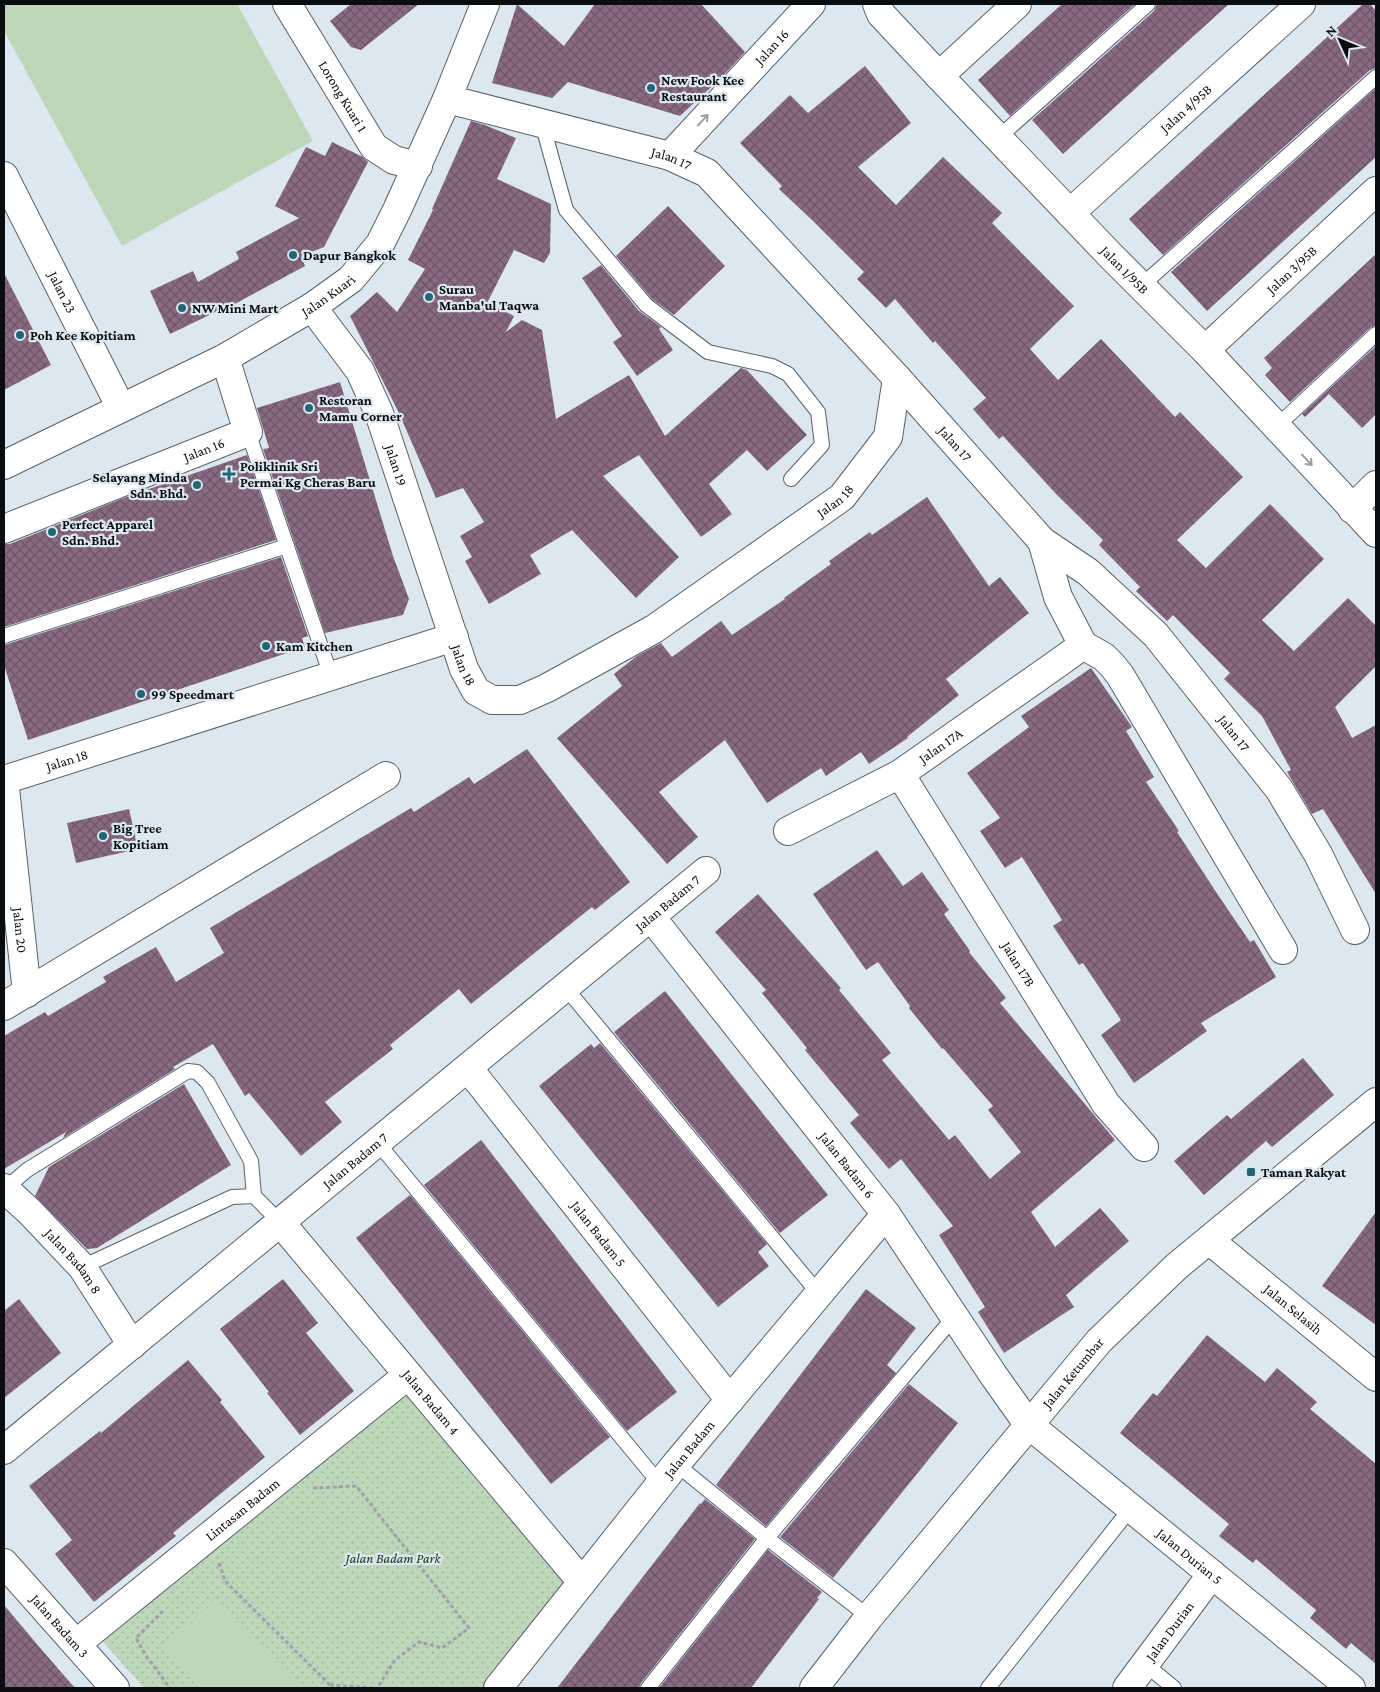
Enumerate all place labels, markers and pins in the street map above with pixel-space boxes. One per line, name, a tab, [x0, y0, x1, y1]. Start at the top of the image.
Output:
place label: New Fook Kee Restaurant	[661, 72, 745, 104]
marker: New Fook Kee Restaurant	[645, 82, 657, 94]
place label: Dapur Bangkok	[303, 247, 396, 263]
marker: Dapur Bangkok	[287, 249, 299, 261]
place label: Surau Manba'ul Taqwa	[439, 281, 539, 313]
marker: Surau Manba'ul Taqwa	[423, 291, 435, 303]
place label: NW Mini Mart	[192, 300, 279, 316]
marker: NW Mini Mart	[176, 302, 188, 314]
place label: Poh Kee Kopitiam	[30, 327, 136, 343]
marker: Poh Kee Kopitiam	[14, 329, 26, 341]
place label: Restoran Mamu Corner	[319, 392, 402, 424]
marker: Restoran Mamu Corner	[303, 402, 315, 414]
place label: Poliklinik Sri Permai Kg Cheras Baru	[240, 458, 376, 490]
marker: Poliklinik Sri Permai Kg Cheras Baru	[222, 467, 236, 481]
place label: Selayang Minda Sdn. Bhd.	[93, 469, 187, 501]
marker: Selayang Minda Sdn. Bhd.	[191, 479, 203, 491]
place label: Perfect Apparel Sdn. Bhd.	[62, 516, 153, 548]
marker: Perfect Apparel Sdn. Bhd.	[46, 526, 58, 538]
place label: Kam Kitchen	[276, 638, 353, 654]
marker: Kam Kitchen	[260, 640, 272, 652]
place label: 99 Speedmart	[151, 686, 235, 702]
marker: 99 Speedmart	[135, 688, 147, 700]
place label: Big Tree Kopitiam	[113, 820, 169, 852]
marker: Big Tree Kopitiam	[97, 830, 109, 842]
place label: Taman Rakyat	[1261, 1164, 1347, 1180]
marker: Taman Rakyat	[1245, 1166, 1257, 1178]

